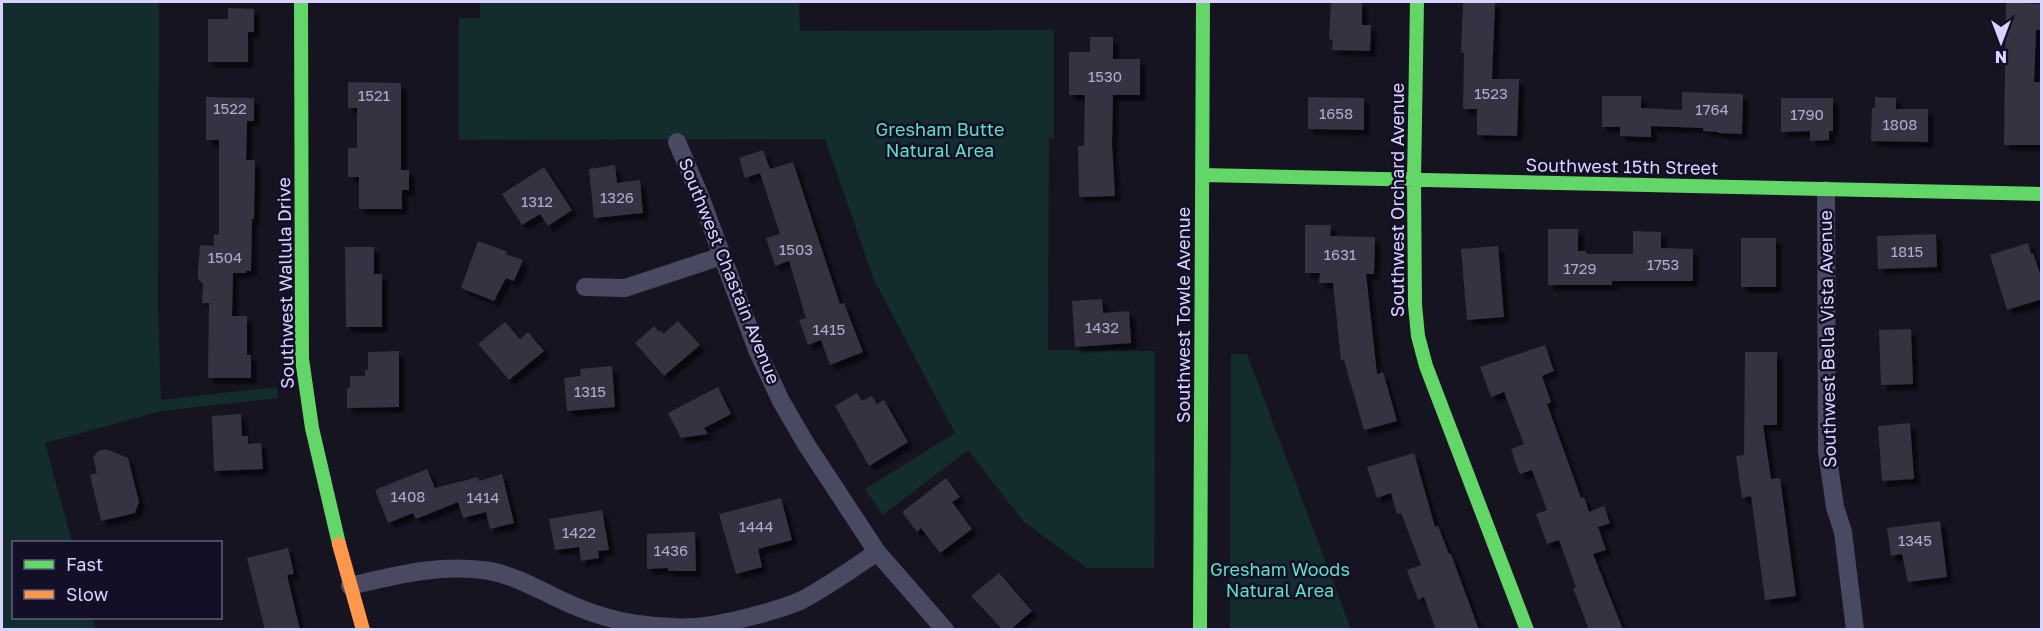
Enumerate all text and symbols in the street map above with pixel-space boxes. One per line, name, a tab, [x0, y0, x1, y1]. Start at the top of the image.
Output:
north arrow	[1971, 12, 2031, 72]
text: N	[1995, 47, 2007, 67]
house number: 1530	[1088, 67, 1122, 85]
street label: Southwest Orchard Avenue	[1386, 83, 1408, 317]
house number: 1523	[1474, 84, 1508, 102]
house number: 1521	[358, 86, 390, 104]
house number: 1522	[213, 99, 247, 117]
house number: 1764	[1695, 100, 1729, 118]
house number: 1658	[1319, 104, 1353, 122]
house number: 1790	[1790, 105, 1824, 123]
house number: 1808	[1883, 115, 1917, 133]
park label: Gresham Butte Natural Area	[876, 118, 1004, 161]
street label: Southwest 15th Street	[1526, 153, 1718, 179]
street label: Southwest Chastain Avenue	[674, 154, 785, 387]
street label: Southwest Wallula Drive	[272, 177, 298, 389]
house number: 1326	[600, 188, 634, 206]
house number: 1312	[521, 192, 553, 210]
street label: Southwest Towle Avenue	[1172, 207, 1194, 423]
street label: Southwest Bella Vista Avenue	[1814, 210, 1840, 468]
house number: 1503	[779, 240, 813, 258]
house number: 1815	[1891, 242, 1923, 260]
house number: 1631	[1324, 245, 1356, 263]
house number: 1504	[208, 248, 242, 266]
house number: 1753	[1647, 255, 1679, 273]
house number: 1729	[1563, 259, 1597, 277]
house number: 1432	[1085, 318, 1119, 336]
house number: 1415	[813, 320, 845, 338]
house number: 1315	[574, 382, 606, 400]
house number: 1408	[391, 487, 425, 505]
house number: 1414	[467, 488, 499, 506]
house number: 1444	[739, 517, 773, 535]
house number: 1422	[562, 523, 596, 541]
house number: 1345	[1898, 531, 1932, 549]
legend	[12, 541, 222, 619]
house number: 1436	[654, 541, 688, 559]
text: Fast	[66, 553, 103, 575]
park label: Gresham Woods Natural Area	[1210, 558, 1350, 601]
text: Slow	[66, 583, 109, 605]

